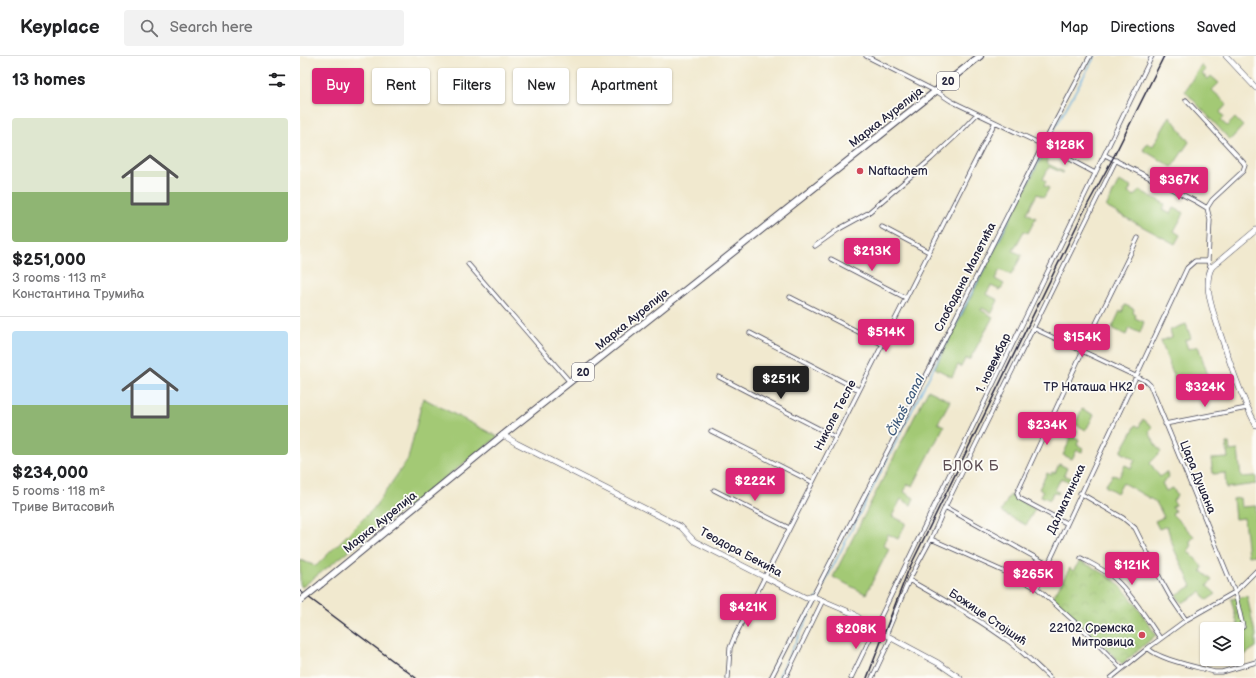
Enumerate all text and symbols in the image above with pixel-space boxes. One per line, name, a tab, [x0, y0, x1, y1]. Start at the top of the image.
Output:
search box	[124, 10, 404, 46]
text: Keyplace	[20, 16, 100, 39]
icon: search	[138, 17, 160, 39]
text: Search here	[170, 18, 253, 37]
text: Map	[1060, 19, 1088, 36]
text: Directions	[1110, 19, 1175, 36]
text: Saved	[1197, 19, 1236, 36]
chip: Buy	[312, 68, 364, 104]
chip: Rent	[372, 68, 430, 104]
chip: Filters	[438, 68, 505, 104]
chip: New	[513, 68, 569, 104]
chip: Apartment	[577, 68, 672, 104]
icon: filters	[266, 69, 288, 91]
text: 13 homes	[12, 70, 85, 90]
road number: 20	[937, 72, 959, 90]
street label: Марка Аурелија	[846, 84, 926, 151]
pin: $128K	[1037, 132, 1093, 166]
text: $128K	[1046, 137, 1084, 153]
icon: home	[114, 144, 186, 216]
place label: Naftachem	[868, 164, 928, 179]
marker: Naftachem	[855, 166, 865, 176]
pin: $367K	[1151, 167, 1207, 201]
text: $367K	[1159, 172, 1199, 188]
street label: Слободана Малетића	[931, 220, 1000, 335]
pin: $213K	[844, 238, 900, 272]
text: $213K	[853, 243, 891, 259]
text: $251,000	[12, 250, 86, 270]
text: 3 rooms · 113 m²	[12, 270, 106, 286]
street label: Марка Аурелија	[593, 285, 672, 354]
text: Константина Трумића	[12, 286, 144, 302]
pin: $514K	[858, 319, 914, 353]
text: $514K	[867, 324, 905, 340]
pin: $154K	[1054, 324, 1110, 358]
text: $154K	[1063, 329, 1101, 345]
street label: 1. новембар	[973, 331, 1014, 396]
icon: home	[114, 357, 186, 429]
road number: 20	[572, 363, 594, 381]
pin: $251K	[753, 366, 809, 400]
text: $251K	[762, 371, 800, 387]
water label: Čikaš canal	[883, 371, 929, 439]
pin: $324K	[1177, 374, 1233, 408]
street label: Николе Тесле	[811, 377, 860, 453]
text: $324K	[1185, 379, 1225, 395]
place label: ТР Наташа НК2	[1043, 380, 1133, 395]
marker: ТР Наташа НК2	[1136, 382, 1146, 392]
pin: $234K	[1019, 412, 1075, 446]
text: $234K	[1027, 417, 1067, 433]
street label: Цара Душана	[1176, 438, 1219, 516]
district label: БЛОК Б	[942, 458, 1000, 475]
street label: Далматинска	[1044, 462, 1089, 537]
text: $234,000	[12, 463, 88, 483]
pin: $222K	[727, 468, 783, 502]
text: $222K	[735, 473, 775, 489]
text: 5 rooms · 118 m²	[12, 483, 105, 499]
street label: Марка Аурелија	[341, 488, 420, 557]
text: Триве Витасовић	[12, 499, 114, 515]
street label: Теодора Бекића	[697, 524, 785, 581]
pin: $121K	[1104, 552, 1160, 586]
text: $121K	[1114, 557, 1150, 573]
pin: $265K	[1005, 561, 1061, 595]
text: $265K	[1013, 566, 1053, 582]
street label: Божице Стојшић	[946, 586, 1030, 649]
pin: $421K	[720, 594, 776, 628]
text: $421K	[729, 599, 767, 615]
pin: $208K	[828, 616, 884, 650]
text: $208K	[836, 621, 876, 637]
place label: 22102 Сремска Митровица	[1049, 621, 1134, 650]
map controls	[1200, 622, 1244, 666]
button: layers	[1200, 622, 1244, 666]
marker: 22102 Сремска Митровица	[1137, 630, 1147, 640]

